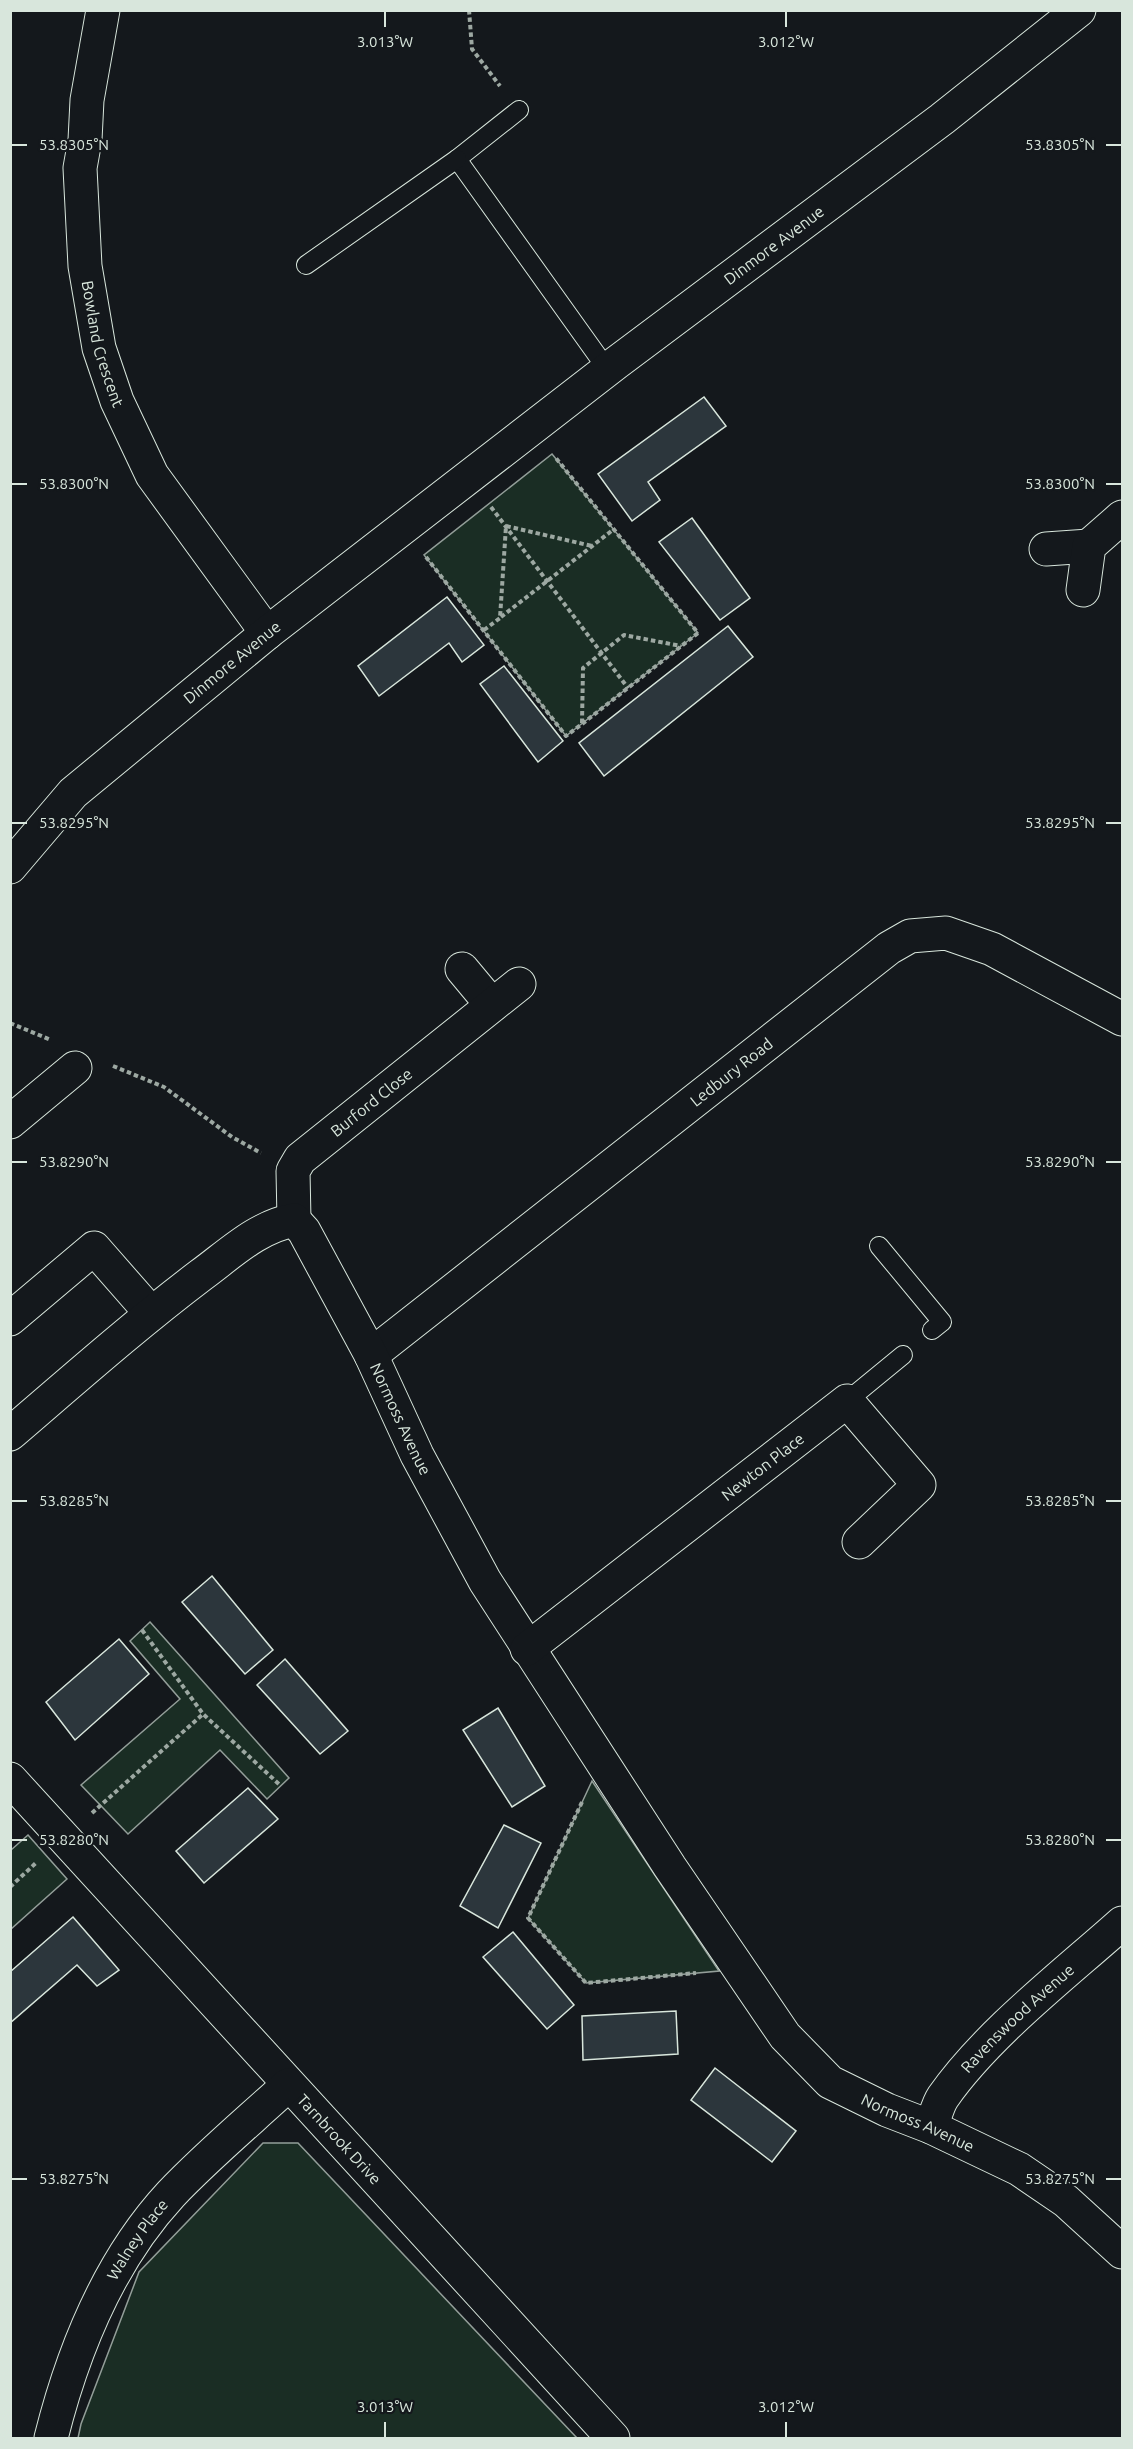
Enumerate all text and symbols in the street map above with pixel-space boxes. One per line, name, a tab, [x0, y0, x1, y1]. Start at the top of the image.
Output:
text: 3.013°W	[357, 33, 413, 50]
text: 3.012°W	[758, 33, 814, 50]
text: 53.8305°N	[39, 136, 109, 153]
text: 53.8305°N	[1025, 136, 1095, 153]
street label: Dinmore Avenue	[720, 202, 827, 288]
street label: Bowland Crescent	[79, 279, 128, 411]
text: 53.8300°N	[39, 475, 109, 492]
text: 53.8300°N	[1025, 475, 1095, 492]
street label: Dinmore Avenue	[180, 617, 284, 707]
text: 53.8295°N	[39, 814, 109, 831]
text: 53.8295°N	[1025, 814, 1095, 831]
street label: Ledbury Road	[686, 1034, 776, 1110]
street label: Burford Close	[327, 1064, 416, 1140]
text: 53.8290°N	[39, 1153, 109, 1170]
text: 53.8290°N	[1025, 1153, 1095, 1170]
street label: Normoss Avenue	[367, 1360, 435, 1478]
street label: Newton Place	[718, 1429, 807, 1504]
text: 53.8285°N	[39, 1492, 109, 1509]
text: 53.8285°N	[1025, 1492, 1095, 1509]
text: 53.8280°N	[39, 1831, 109, 1848]
text: 53.8280°N	[1025, 1831, 1095, 1848]
street label: Ravenswood Avenue	[957, 1960, 1077, 2076]
street label: Tarnbrook Drive	[294, 2090, 385, 2188]
street label: Normoss Avenue	[858, 2090, 977, 2155]
text: 53.8275°N	[39, 2170, 109, 2187]
text: 53.8275°N	[1025, 2170, 1095, 2187]
street label: Walney Place	[103, 2195, 171, 2283]
text: 3.013°W	[357, 2398, 413, 2415]
text: 3.012°W	[758, 2398, 814, 2415]

